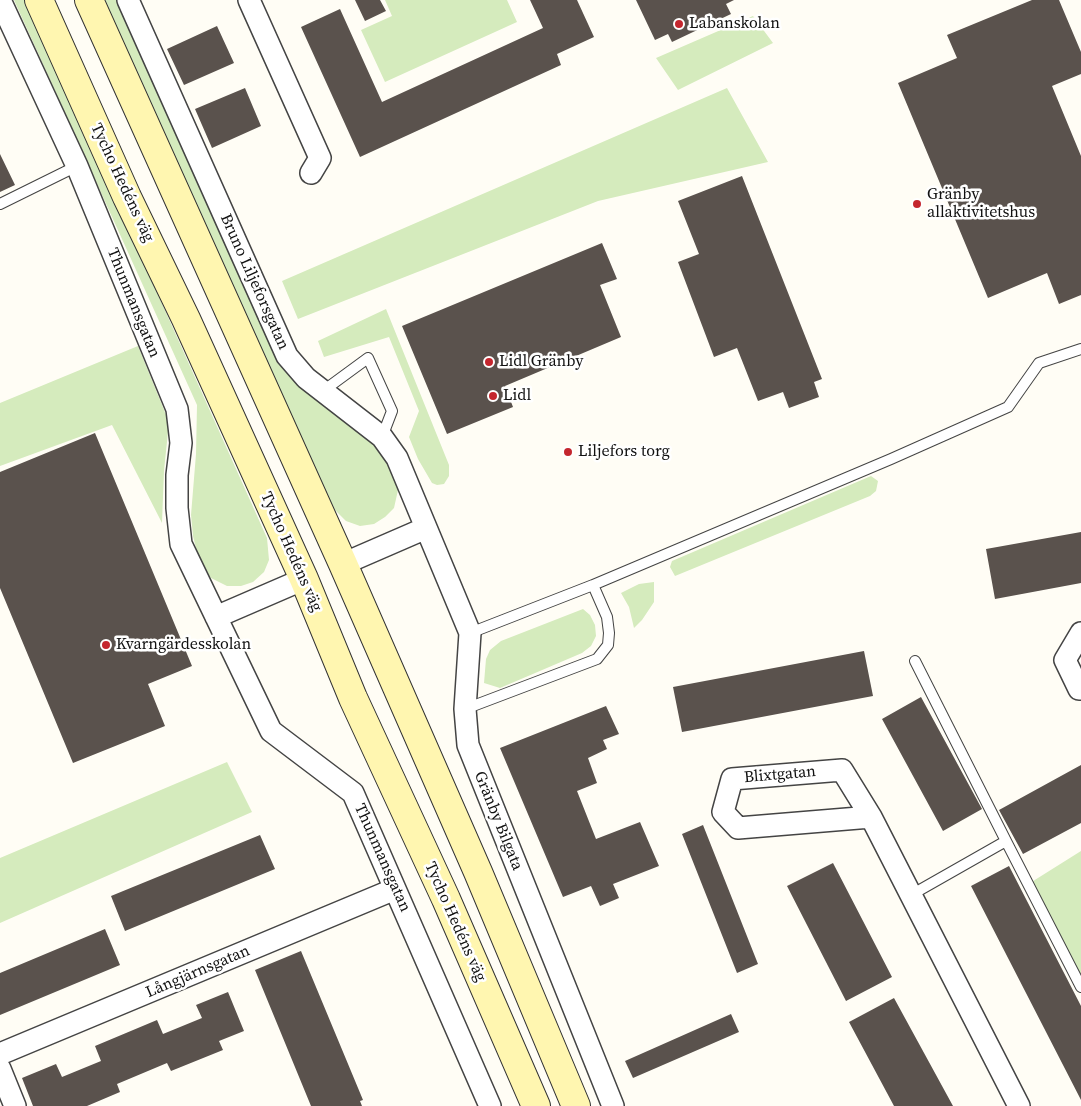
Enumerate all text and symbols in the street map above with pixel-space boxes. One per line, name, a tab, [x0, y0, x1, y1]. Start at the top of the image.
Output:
place label: Labanskolan	[689, 14, 780, 34]
marker: Labanskolan	[673, 18, 685, 30]
street label: Tycho Hedéns väg	[86, 121, 158, 245]
place label: Gränby allaktivitetshus	[927, 185, 1035, 223]
marker: Gränby allaktivitetshus	[911, 198, 923, 210]
street label: Bruno Liljeforsgatan	[215, 211, 293, 353]
street label: Thunmansgatan	[102, 245, 164, 361]
place label: Lidl Gränby	[499, 352, 583, 372]
marker: Lidl Gränby	[483, 356, 495, 368]
place label: Lidl	[503, 386, 531, 406]
marker: Lidl	[487, 390, 499, 402]
place label: Liljefors torg	[578, 442, 670, 462]
marker: Liljefors torg	[562, 446, 574, 458]
street label: Tycho Hedéns väg	[256, 489, 326, 615]
place label: Kvarngärdesskolan	[116, 635, 251, 655]
marker: Kvarngärdesskolan	[100, 639, 112, 651]
street label: Blixtgatan	[743, 762, 817, 788]
street label: Gränby Bilgata	[469, 769, 527, 873]
street label: Thunmansgatan	[350, 801, 414, 915]
street label: Tycho Hedéns väg	[420, 859, 490, 985]
street label: Långjärnsgatan	[143, 941, 253, 1003]

